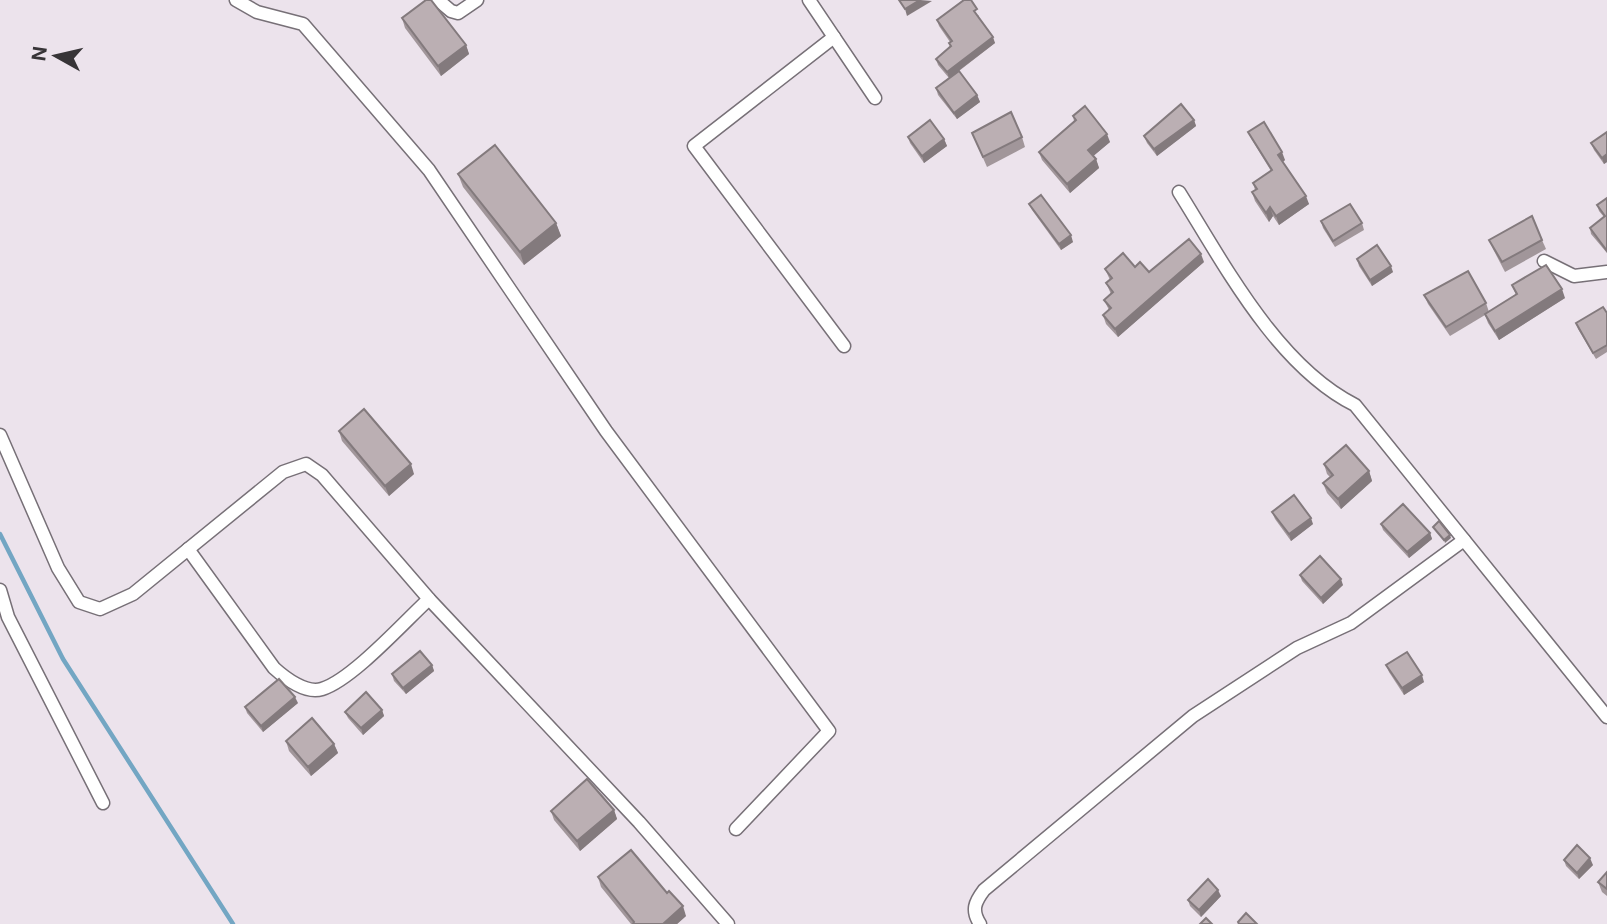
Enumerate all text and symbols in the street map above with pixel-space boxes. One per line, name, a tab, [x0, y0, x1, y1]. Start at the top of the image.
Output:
north arrow	[21, 21, 91, 91]
text: N	[27, 45, 52, 62]

